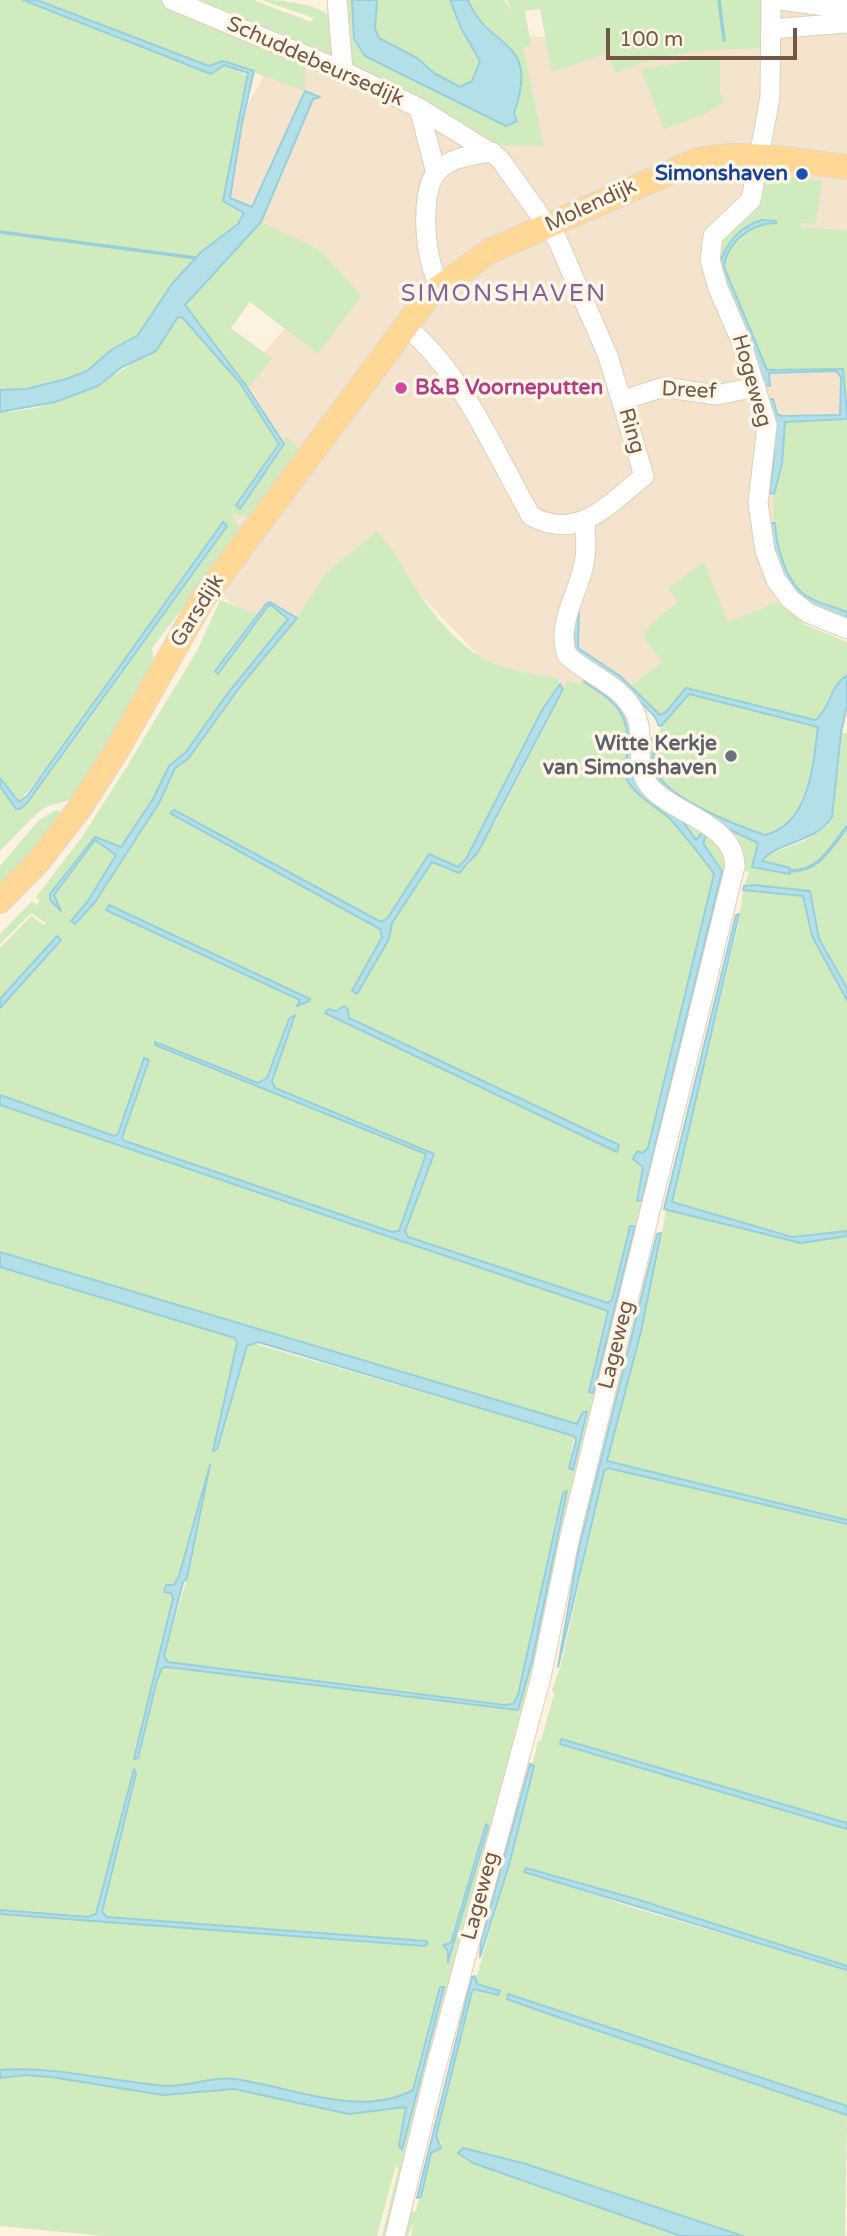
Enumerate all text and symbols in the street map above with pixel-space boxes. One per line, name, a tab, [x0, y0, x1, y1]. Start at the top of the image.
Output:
street label: Schuddebeursedijk	[223, 12, 407, 112]
scale bar	[609, 14, 800, 58]
text: 100 m	[619, 27, 683, 52]
place label: Simonshaven	[655, 161, 788, 187]
marker: Simonshaven	[794, 166, 810, 182]
street label: Molendijk	[541, 174, 641, 238]
district label: SIMONSHAVEN	[402, 281, 606, 309]
street label: Hogeweg	[726, 332, 776, 430]
place label: B&B Voorneputten	[415, 375, 603, 401]
street label: Dreef	[661, 377, 717, 405]
marker: B&B Voorneputten	[393, 380, 409, 396]
street label: Ring	[613, 405, 649, 457]
street label: Garsdijk	[166, 570, 230, 652]
place label: Witte Kerkje van Simonshaven	[543, 731, 717, 781]
marker: Witte Kerkje van Simonshaven	[723, 748, 739, 764]
street label: Lageweg	[594, 1298, 640, 1392]
street label: Lageweg	[457, 1849, 505, 1943]

